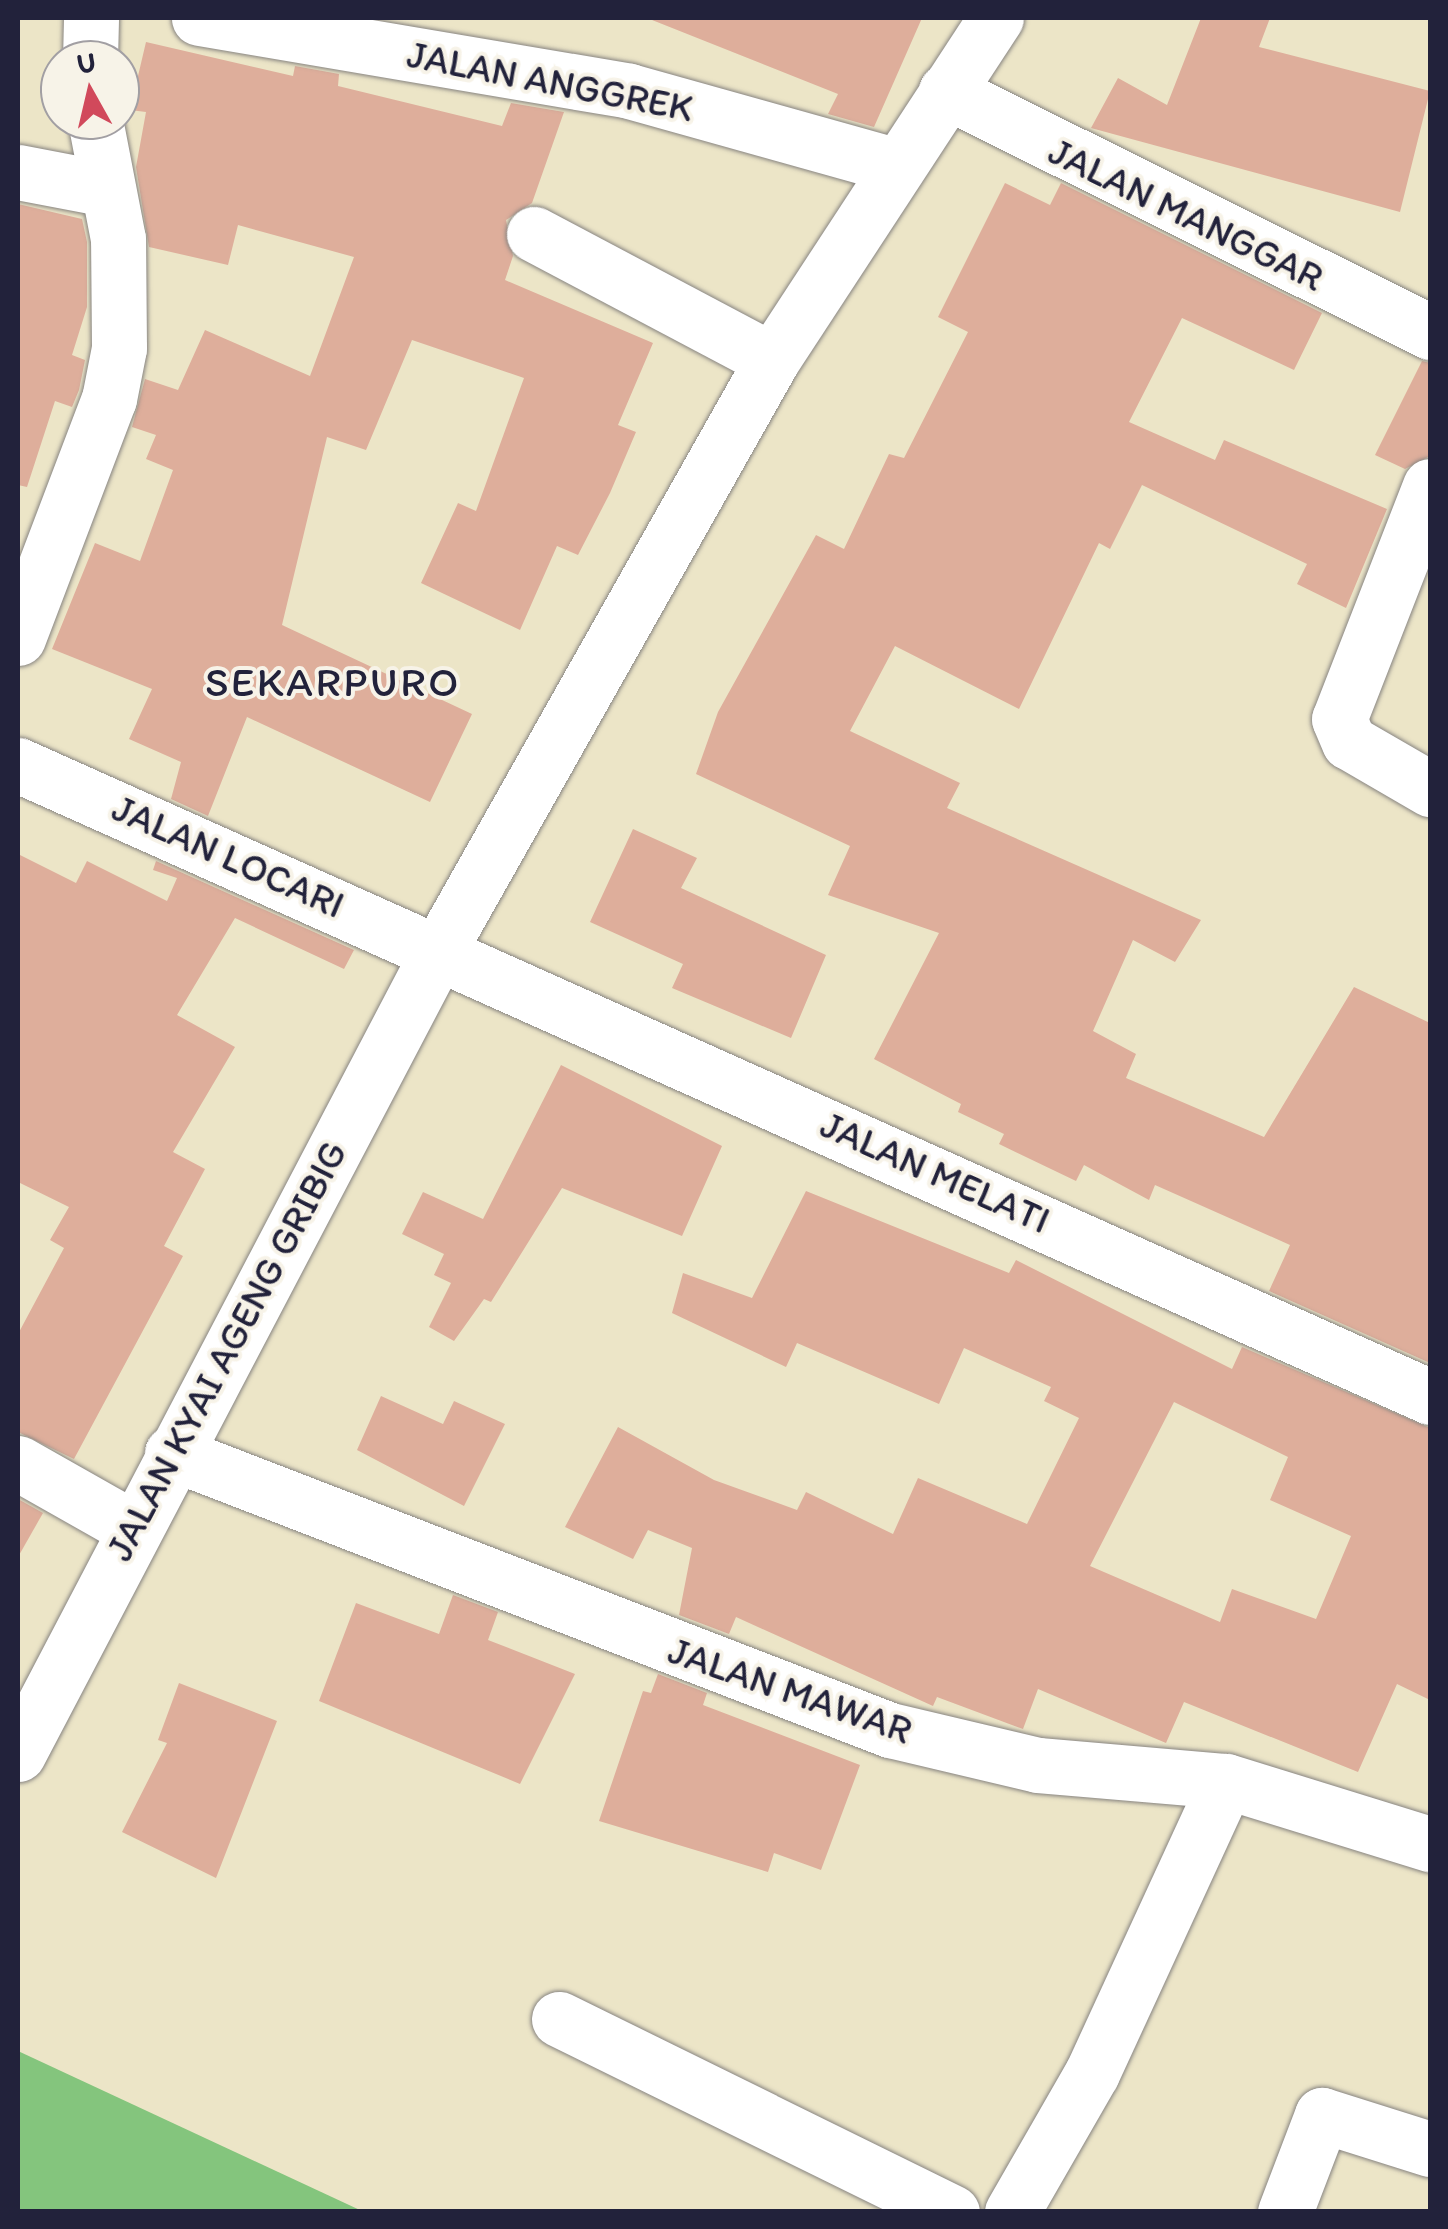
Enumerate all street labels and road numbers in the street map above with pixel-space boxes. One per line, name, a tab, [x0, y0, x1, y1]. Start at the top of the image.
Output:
street label: JALAN ANGGREK	[403, 32, 697, 132]
street label: JALAN MANGGAR	[1041, 129, 1331, 301]
street label: JALAN LOCARI	[103, 785, 353, 929]
street label: JALAN MELATI	[812, 1101, 1058, 1245]
street label: JALAN KYAI AGENG GRIBIG	[98, 1135, 356, 1567]
street label: JALAN MAWAR	[662, 1628, 918, 1754]

